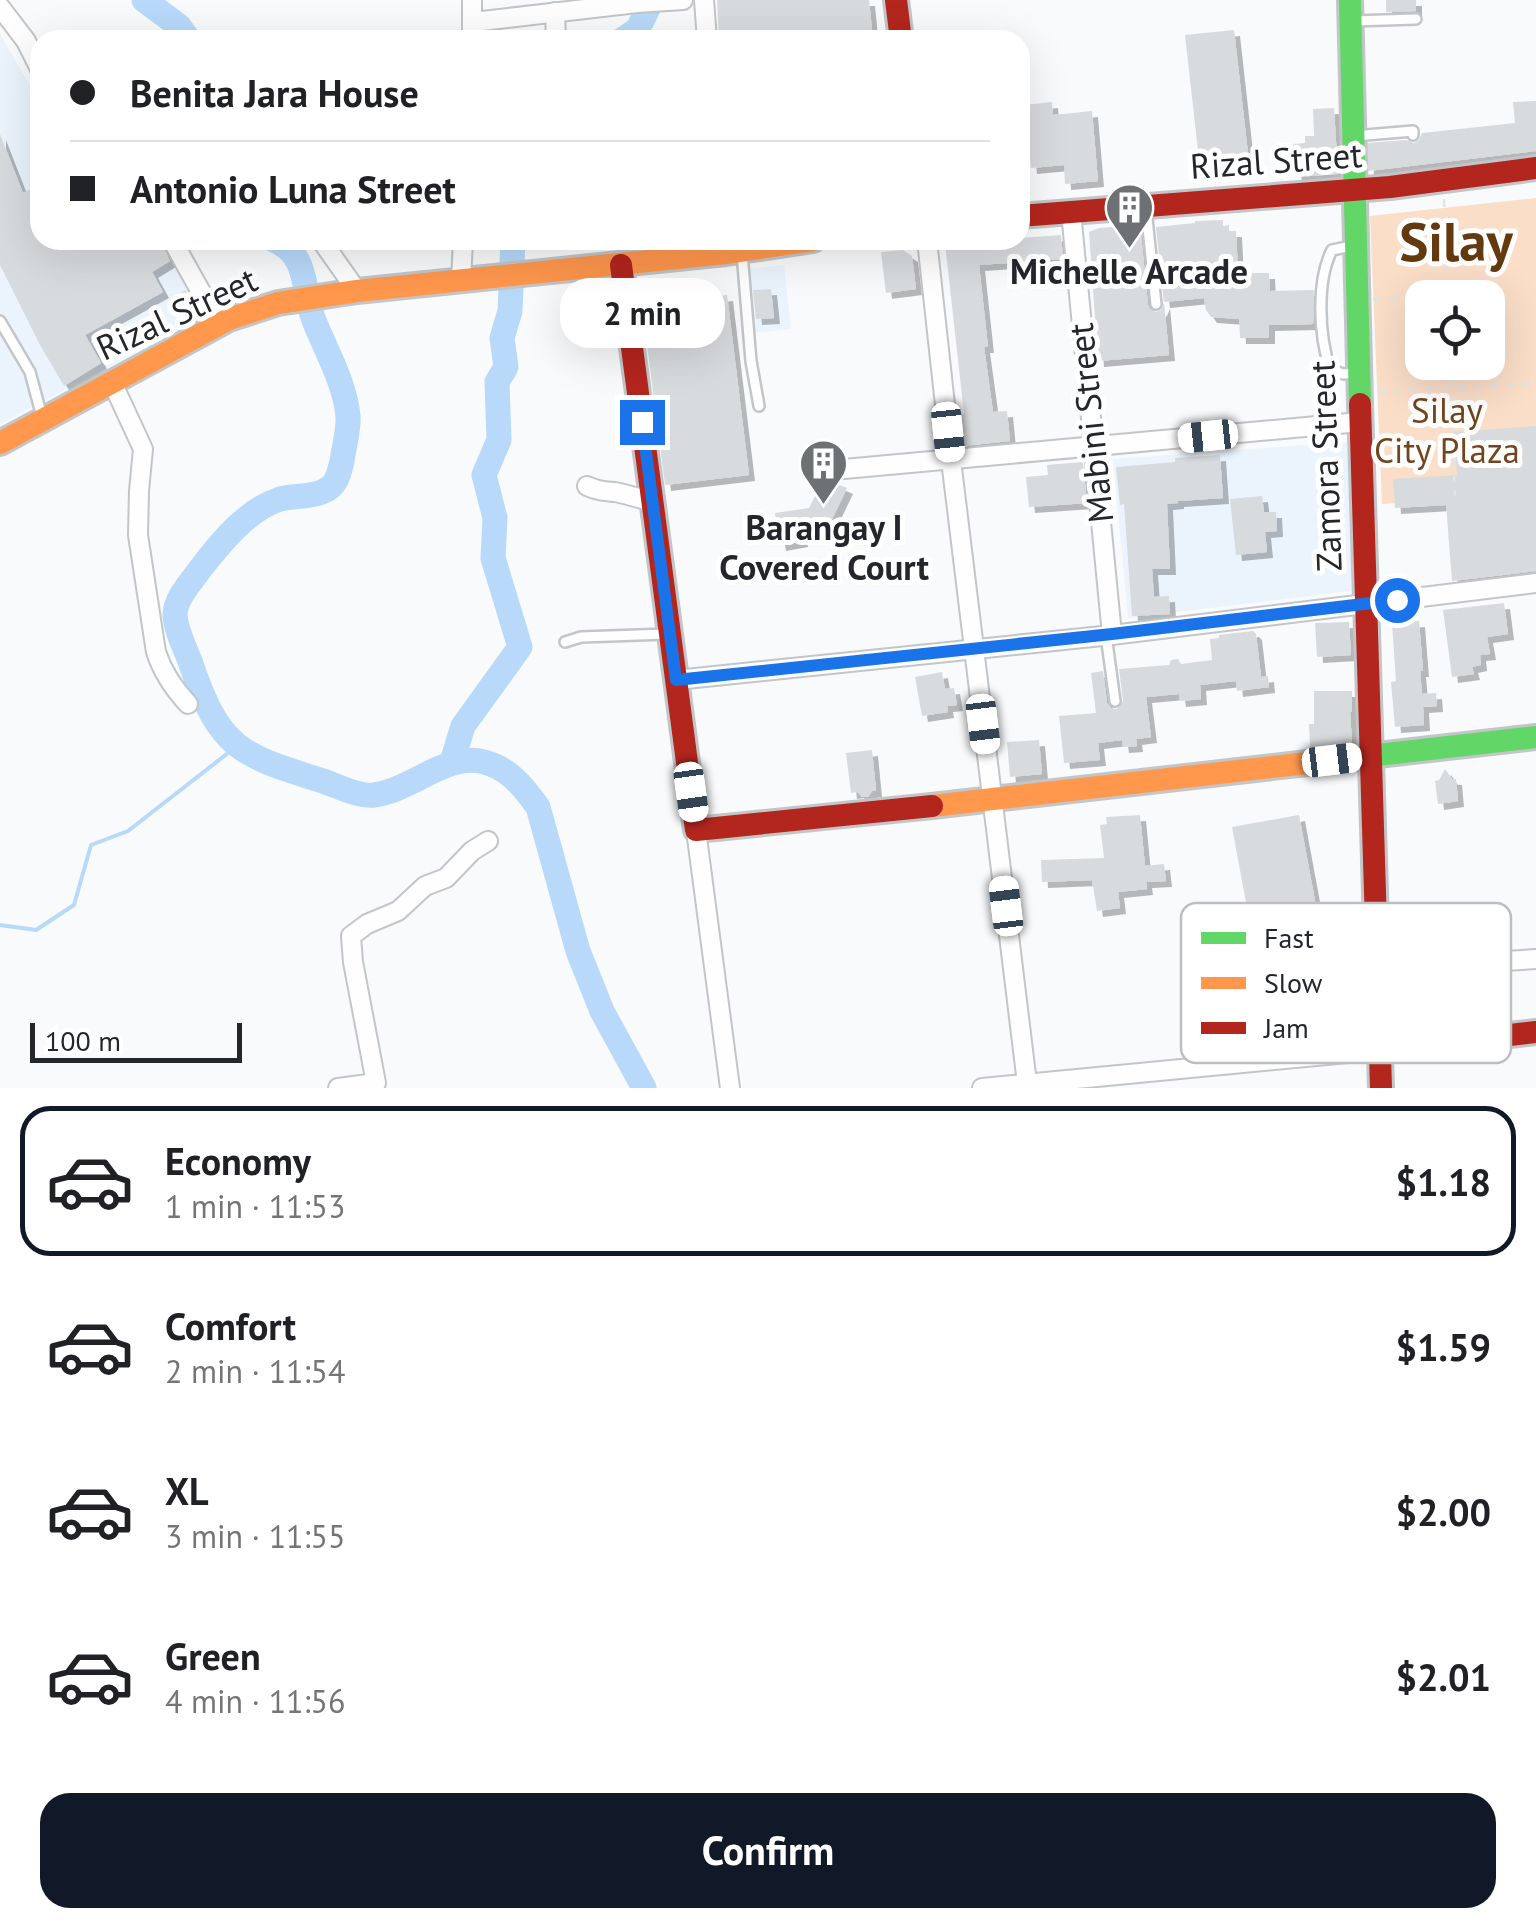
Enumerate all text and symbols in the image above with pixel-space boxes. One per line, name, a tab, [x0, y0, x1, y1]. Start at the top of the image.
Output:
text: Benita Jara House	[130, 68, 419, 117]
street label: Rizal Street	[1188, 131, 1364, 189]
text: Antonio Luna Street	[130, 164, 456, 213]
building icon: Michelle Arcade	[1103, 182, 1155, 250]
district label: Silay	[1399, 205, 1514, 276]
place label: Michelle Arcade	[1010, 248, 1248, 294]
street label: Rizal Street	[89, 256, 264, 370]
callout: 2 min	[560, 277, 724, 347]
map controls	[1405, 280, 1505, 380]
button: locate	[1405, 280, 1505, 380]
text: 2 min	[603, 292, 682, 334]
street label: Mabini Street	[1057, 321, 1123, 525]
street label: Zamora Street	[1298, 360, 1352, 572]
park label: Silay City Plaza	[1374, 387, 1520, 473]
route end	[620, 400, 665, 445]
car	[930, 401, 966, 463]
car	[1177, 418, 1239, 454]
building icon: Barangay I Covered Court	[798, 438, 850, 506]
place label: Barangay I Covered Court	[719, 504, 930, 590]
route start	[1375, 578, 1420, 623]
car	[964, 692, 1002, 756]
car	[1300, 741, 1364, 779]
car	[672, 760, 710, 824]
car	[987, 874, 1025, 938]
legend	[1181, 903, 1511, 1063]
text: Fast	[1264, 919, 1314, 956]
text: Slow	[1264, 964, 1323, 1001]
text: Jam	[1263, 1009, 1309, 1046]
scale bar	[30, 1018, 242, 1062]
text: 100 m	[45, 1022, 121, 1059]
icon: car	[45, 1136, 135, 1226]
text: Economy	[165, 1136, 311, 1185]
text: $1.18	[1395, 1157, 1491, 1206]
text: 1 min · 11:53	[165, 1185, 345, 1227]
icon: car	[45, 1301, 135, 1391]
text: Comfort	[165, 1301, 296, 1350]
text: $1.59	[1395, 1322, 1491, 1371]
text: 2 min · 11:54	[165, 1350, 345, 1392]
icon: car	[45, 1466, 135, 1556]
text: XL	[165, 1466, 209, 1515]
text: $2.00	[1395, 1487, 1491, 1536]
text: 3 min · 11:55	[165, 1515, 345, 1557]
icon: car	[45, 1631, 135, 1721]
text: Green	[165, 1631, 261, 1680]
text: $2.01	[1395, 1652, 1491, 1701]
text: 4 min · 11:56	[165, 1680, 345, 1722]
button: Confirm	[40, 1793, 1496, 1908]

